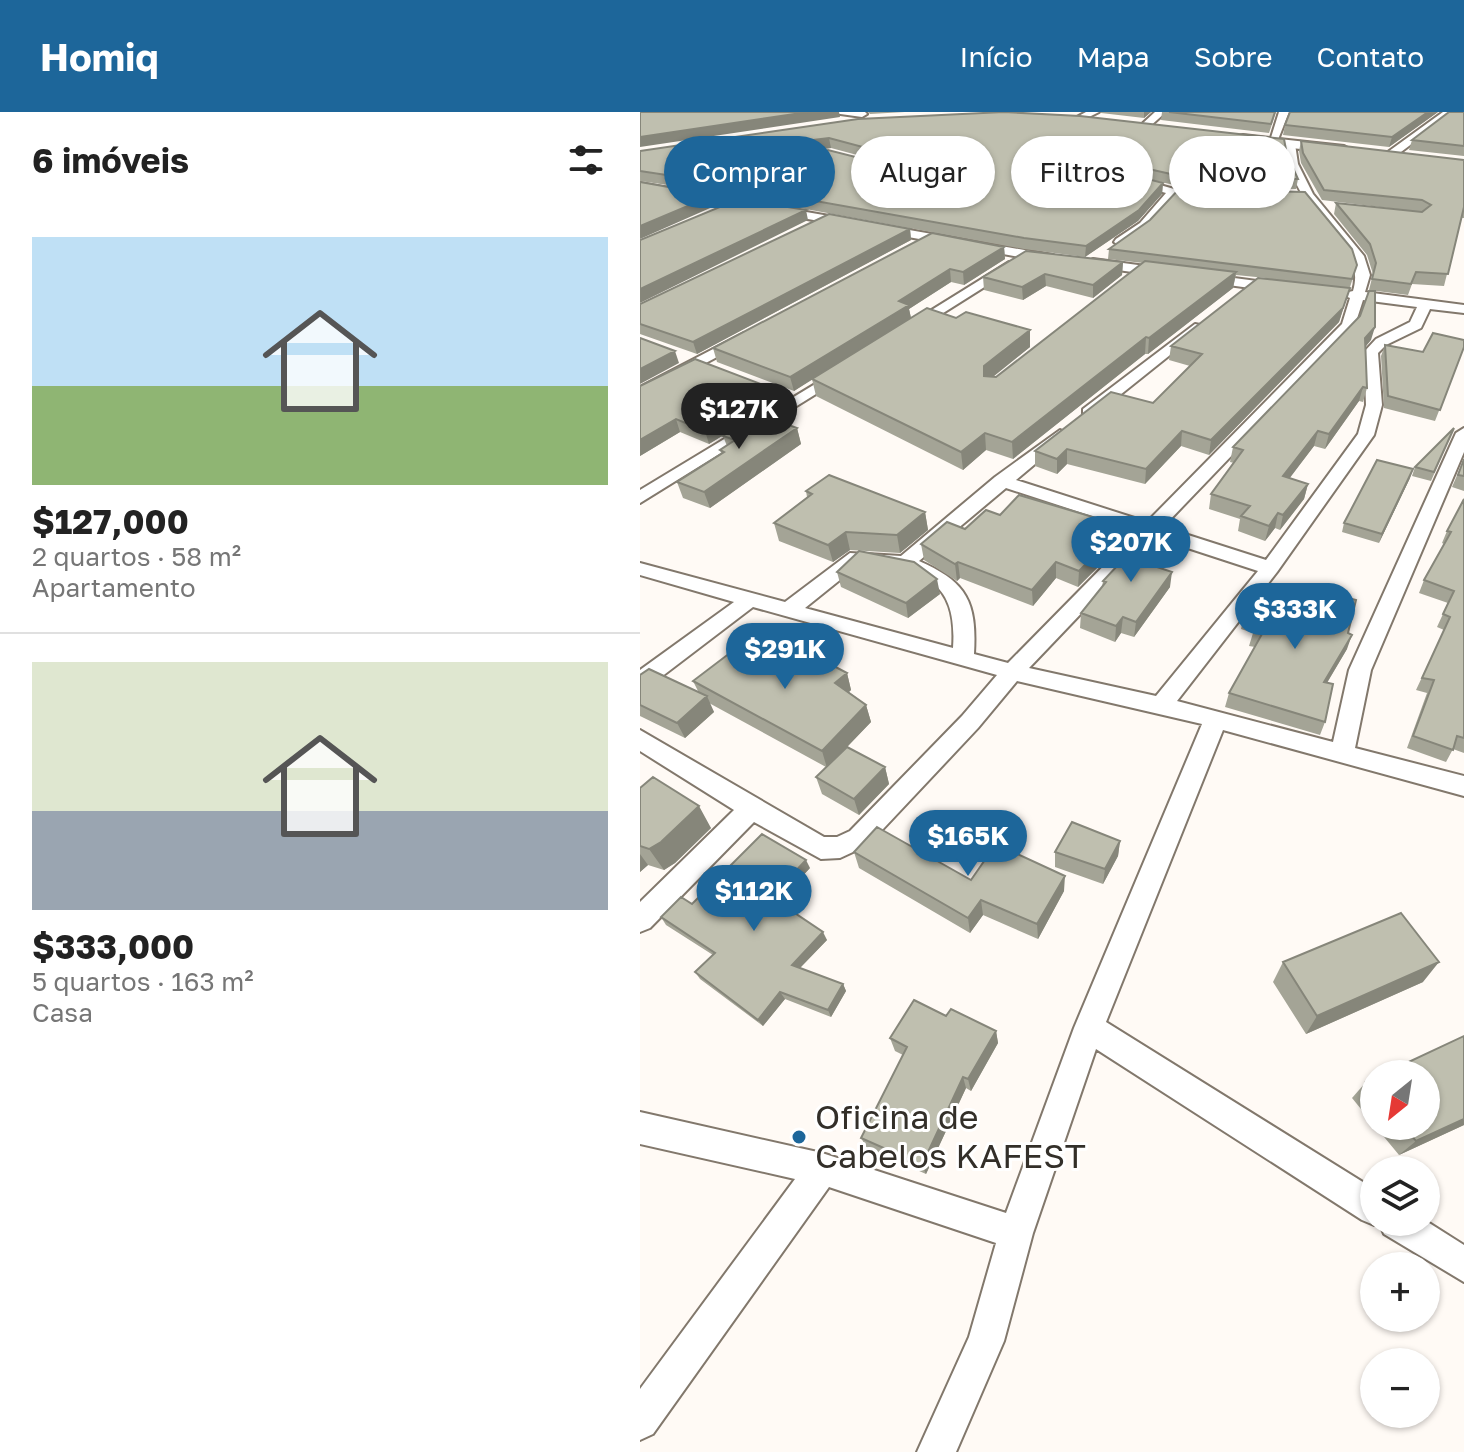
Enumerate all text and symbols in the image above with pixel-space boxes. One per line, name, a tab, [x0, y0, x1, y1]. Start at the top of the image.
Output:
text: Homiq	[40, 34, 159, 79]
text: Início	[960, 40, 1033, 73]
text: Mapa	[1077, 40, 1150, 73]
text: Sobre	[1194, 40, 1272, 73]
text: Contato	[1316, 40, 1424, 73]
chip: Comprar	[664, 136, 835, 208]
chip: Alugar	[851, 136, 995, 208]
chip: Filtros	[1011, 136, 1153, 208]
chip: Novo	[1169, 136, 1295, 208]
icon: filters	[564, 138, 608, 182]
text: 6 imóveis	[32, 140, 189, 180]
icon: home	[248, 289, 392, 433]
pin: $127K	[683, 383, 795, 451]
text: $127K	[699, 393, 779, 424]
text: $127,000	[32, 501, 189, 541]
pin: $207K	[1075, 516, 1187, 584]
text: $207K	[1089, 526, 1173, 557]
text: 2 quartos · 58 m²	[32, 541, 241, 572]
text: Apartamento	[32, 572, 196, 603]
pin: $333K	[1239, 583, 1351, 651]
text: $333K	[1253, 593, 1337, 624]
pin: $291K	[729, 623, 841, 691]
text: $291K	[744, 633, 826, 664]
icon: home	[248, 714, 392, 858]
pin: $165K	[912, 810, 1024, 878]
text: $165K	[927, 820, 1009, 851]
pin: $112K	[698, 865, 810, 933]
text: $112K	[715, 875, 793, 906]
text: $333,000	[32, 926, 194, 966]
text: 5 quartos · 163 m²	[32, 966, 254, 997]
text: Casa	[32, 997, 93, 1028]
north arrow	[1360, 1060, 1440, 1140]
map controls	[1360, 1060, 1440, 1428]
place label: Oficina de Cabelos KAFEST	[815, 1096, 1086, 1175]
marker: Oficina de Cabelos KAFEST	[790, 1128, 808, 1146]
button: layers	[1360, 1156, 1440, 1236]
button: +	[1360, 1252, 1440, 1332]
button: −	[1360, 1348, 1440, 1428]

